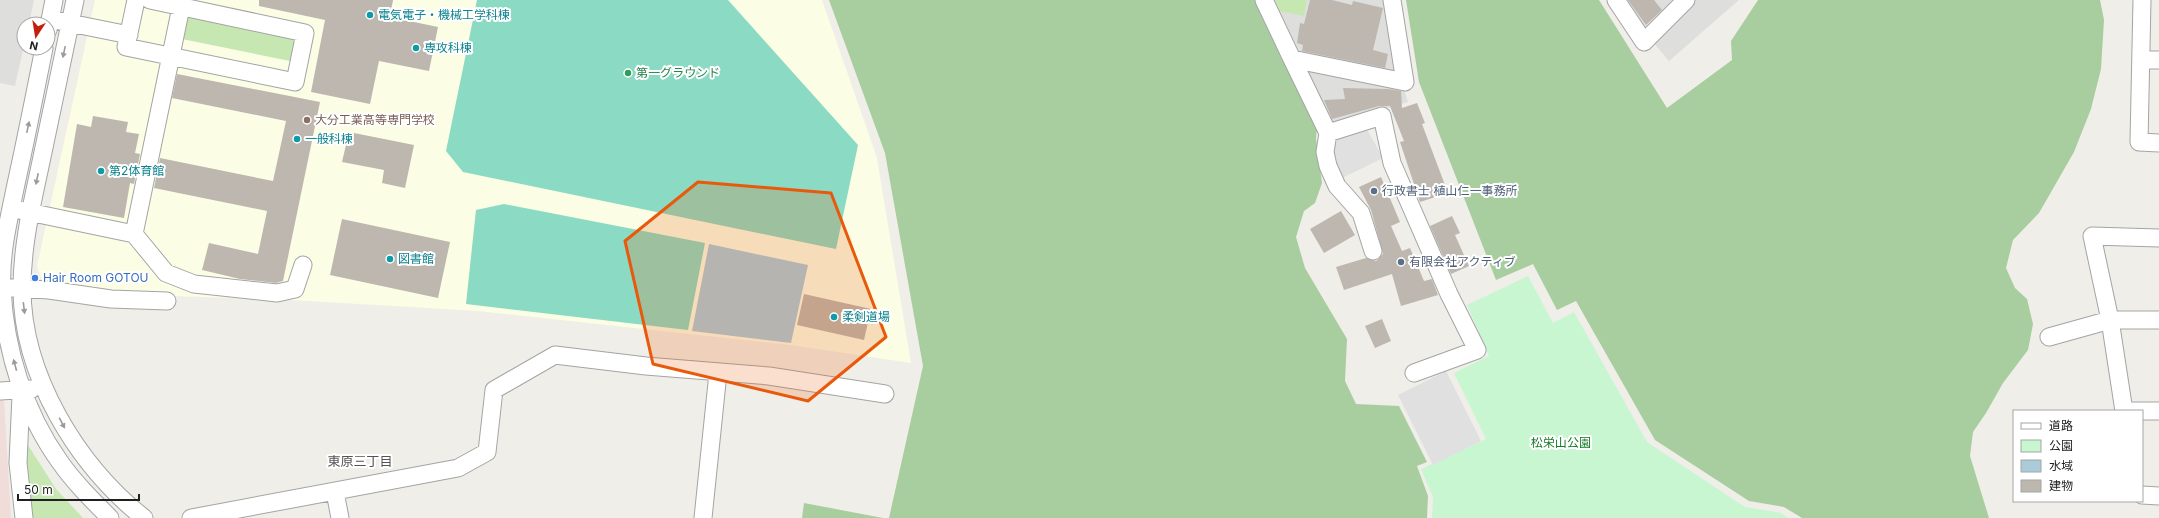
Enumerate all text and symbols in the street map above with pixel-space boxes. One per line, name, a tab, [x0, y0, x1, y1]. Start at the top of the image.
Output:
place label: 電気電子・機械工学科棟	[378, 7, 510, 22]
marker: 電気電子・機械工学科棟	[365, 10, 375, 20]
north arrow	[16, 16, 56, 56]
text: N	[28, 38, 39, 54]
place label: 専攻科棟	[424, 40, 472, 55]
marker: 専攻科棟	[411, 43, 421, 53]
one-way arrow	[61, 46, 67, 58]
place label: 第一グラウンド	[636, 65, 720, 80]
marker: 第一グラウンド	[623, 68, 633, 78]
place label: 大分工業高等専門学校	[315, 112, 435, 127]
marker: 大分工業高等専門学校	[302, 115, 312, 125]
one-way arrow	[25, 121, 31, 133]
place label: 一般科棟	[305, 131, 353, 146]
marker: 一般科棟	[292, 134, 302, 144]
place label: 第2体育館	[109, 163, 164, 178]
marker: 第2体育館	[96, 166, 106, 176]
one-way arrow	[34, 173, 40, 185]
place label: 行政書士 植山仁一事務所	[1382, 183, 1517, 198]
marker: 行政書士 植山仁一事務所	[1369, 186, 1379, 196]
place label: 図書館	[398, 251, 434, 266]
marker: 図書館	[385, 254, 395, 264]
place label: 有限会社アクティブ	[1409, 254, 1516, 269]
marker: 有限会社アクティブ	[1396, 257, 1406, 267]
place label: Hair Room GOTOU	[43, 270, 149, 285]
marker: Hair Room GOTOU	[30, 273, 40, 283]
one-way arrow	[21, 302, 27, 314]
place label: 柔剣道場	[842, 309, 890, 324]
marker: 柔剣道場	[829, 312, 839, 322]
one-way arrow	[12, 359, 18, 371]
legend	[2013, 410, 2143, 502]
one-way arrow	[59, 417, 66, 429]
text: 道路	[2049, 418, 2073, 433]
park label: 松栄山公園	[1531, 435, 1591, 450]
text: 公園	[2049, 438, 2073, 453]
district label: 東原三丁目	[327, 453, 393, 469]
text: 水域	[2049, 458, 2073, 473]
scale bar	[18, 476, 139, 502]
text: 建物	[2049, 478, 2073, 493]
text: 50 m	[24, 482, 53, 497]

